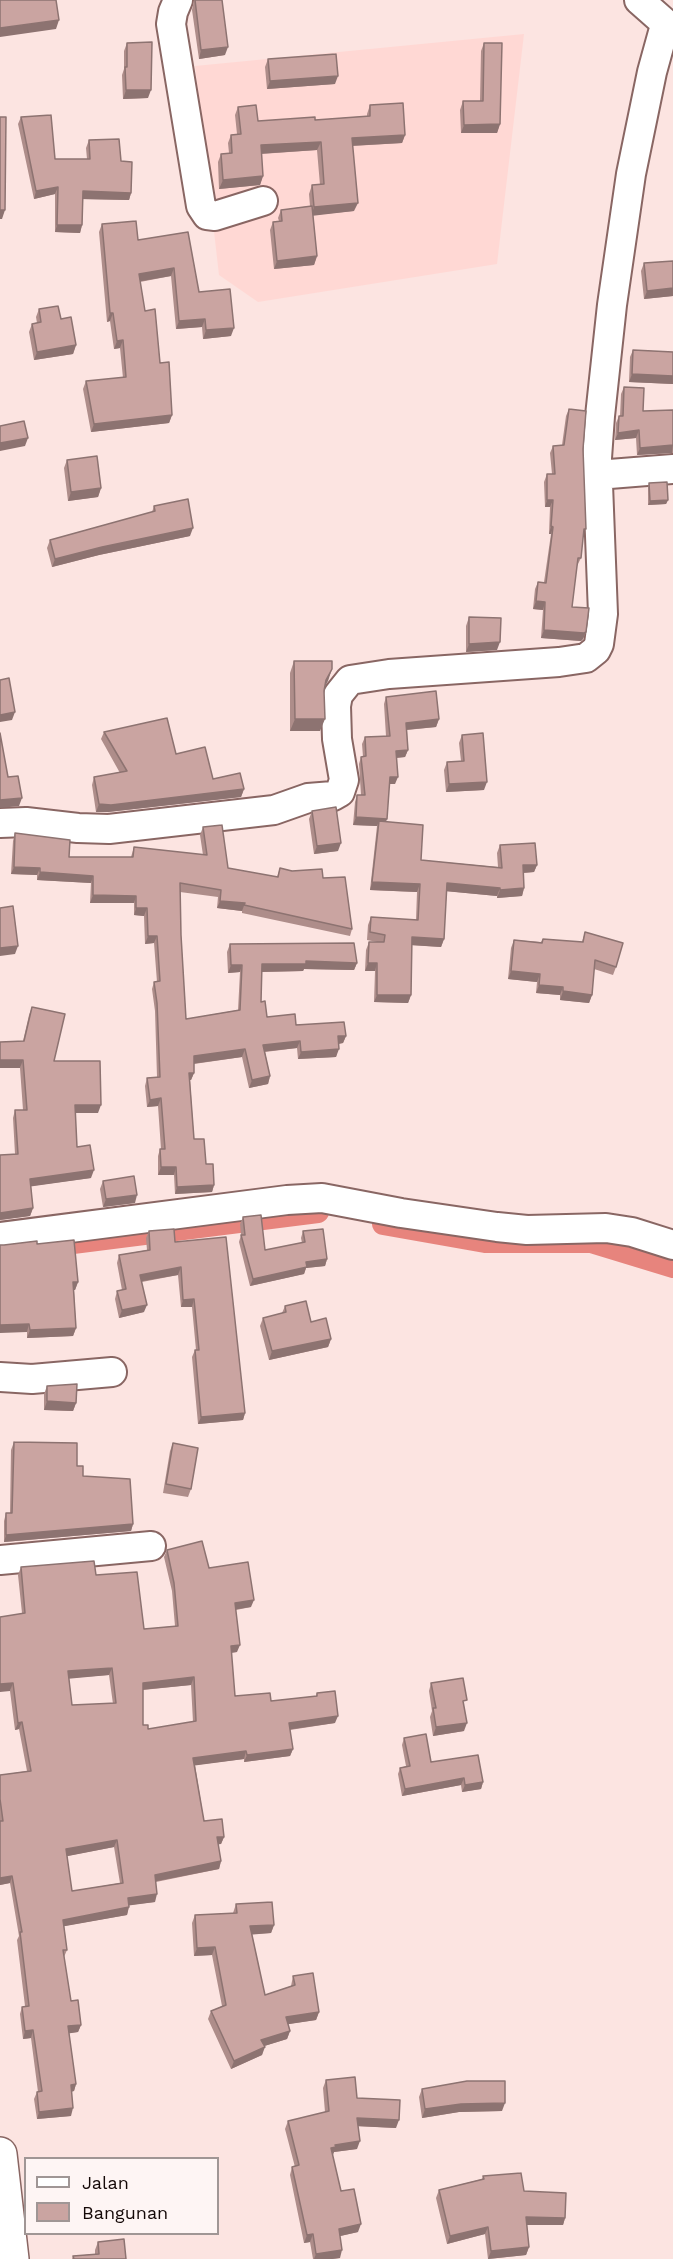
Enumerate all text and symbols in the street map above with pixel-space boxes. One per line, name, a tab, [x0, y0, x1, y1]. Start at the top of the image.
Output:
legend	[24, 2157, 219, 2235]
text: Jalan	[82, 2172, 129, 2193]
text: Bangunan	[82, 2202, 168, 2223]

